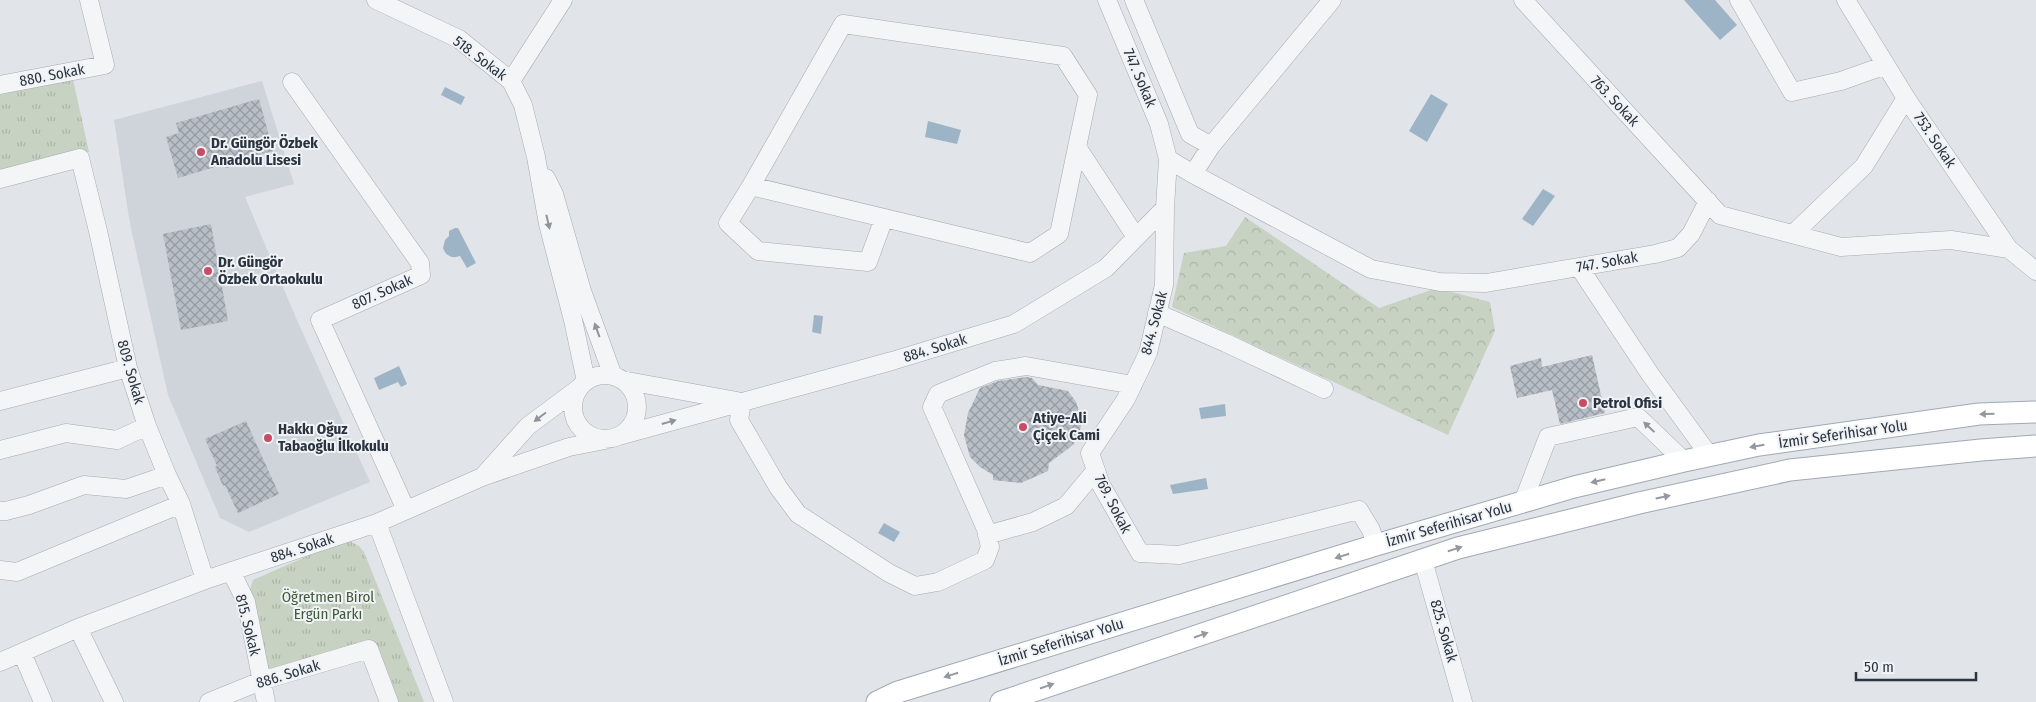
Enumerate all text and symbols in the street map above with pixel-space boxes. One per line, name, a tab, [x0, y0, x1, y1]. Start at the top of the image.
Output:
street label: 518. Sokak	[450, 32, 510, 84]
street label: 747. Sokak	[1120, 46, 1160, 110]
street label: 880. Sokak	[18, 60, 86, 90]
street label: 763. Sokak	[1587, 72, 1643, 130]
street label: 753. Sokak	[1910, 109, 1960, 171]
place label: Dr. Güngör Özbek Anadolu Lisesi	[210, 134, 318, 169]
marker: Dr. Güngör Özbek Anadolu Lisesi	[195, 146, 207, 158]
one-way arrow	[544, 215, 552, 230]
street label: 747. Sokak	[1575, 248, 1639, 276]
place label: Dr. Güngör Özbek Ortaokulu	[218, 253, 323, 288]
marker: Dr. Güngör Özbek Ortaokulu	[202, 265, 214, 277]
street label: 807. Sokak	[349, 271, 415, 313]
street label: 844. Sokak	[1137, 289, 1171, 357]
one-way arrow	[593, 322, 601, 337]
street label: 884. Sokak	[901, 330, 969, 366]
street label: 809. Sokak	[113, 338, 149, 406]
place label: Petrol Ofisi	[1593, 394, 1662, 412]
marker: Petrol Ofisi	[1577, 397, 1589, 409]
place label: Atiye-Ali Çiçek Cami	[1032, 409, 1100, 445]
one-way arrow	[1979, 410, 1995, 418]
one-way arrow	[533, 412, 547, 422]
street label: İzmir Seferihisar Yolu	[1777, 416, 1909, 452]
one-way arrow	[662, 418, 677, 426]
place label: Hakkı Oğuz Tabaoğlu İlkokulu	[278, 420, 389, 455]
marker: Atiye-Ali Çiçek Cami	[1017, 421, 1029, 433]
one-way arrow	[1643, 421, 1655, 433]
marker: Hakkı Oğuz Tabaoğlu İlkokulu	[262, 432, 274, 444]
one-way arrow	[1749, 442, 1765, 450]
street label: 769. Sokak	[1091, 472, 1135, 536]
one-way arrow	[1591, 477, 1606, 485]
one-way arrow	[1656, 493, 1672, 501]
street label: İzmir Seferihisar Yolu	[1384, 497, 1514, 551]
street label: 884. Sokak	[268, 529, 336, 567]
one-way arrow	[1447, 545, 1462, 553]
one-way arrow	[1334, 552, 1349, 560]
park label: Öğretmen Birol Ergün Parkı	[282, 588, 374, 623]
street label: 815. Sokak	[232, 592, 264, 658]
street label: 825. Sokak	[1427, 598, 1461, 664]
street label: İzmir Seferihisar Yolu	[996, 614, 1126, 670]
one-way arrow	[1194, 630, 1209, 638]
scale bar	[1856, 650, 1976, 682]
street label: 886. Sokak	[254, 656, 322, 692]
text: 50 m	[1864, 658, 1894, 676]
one-way arrow	[944, 672, 959, 680]
one-way arrow	[1040, 682, 1055, 690]

